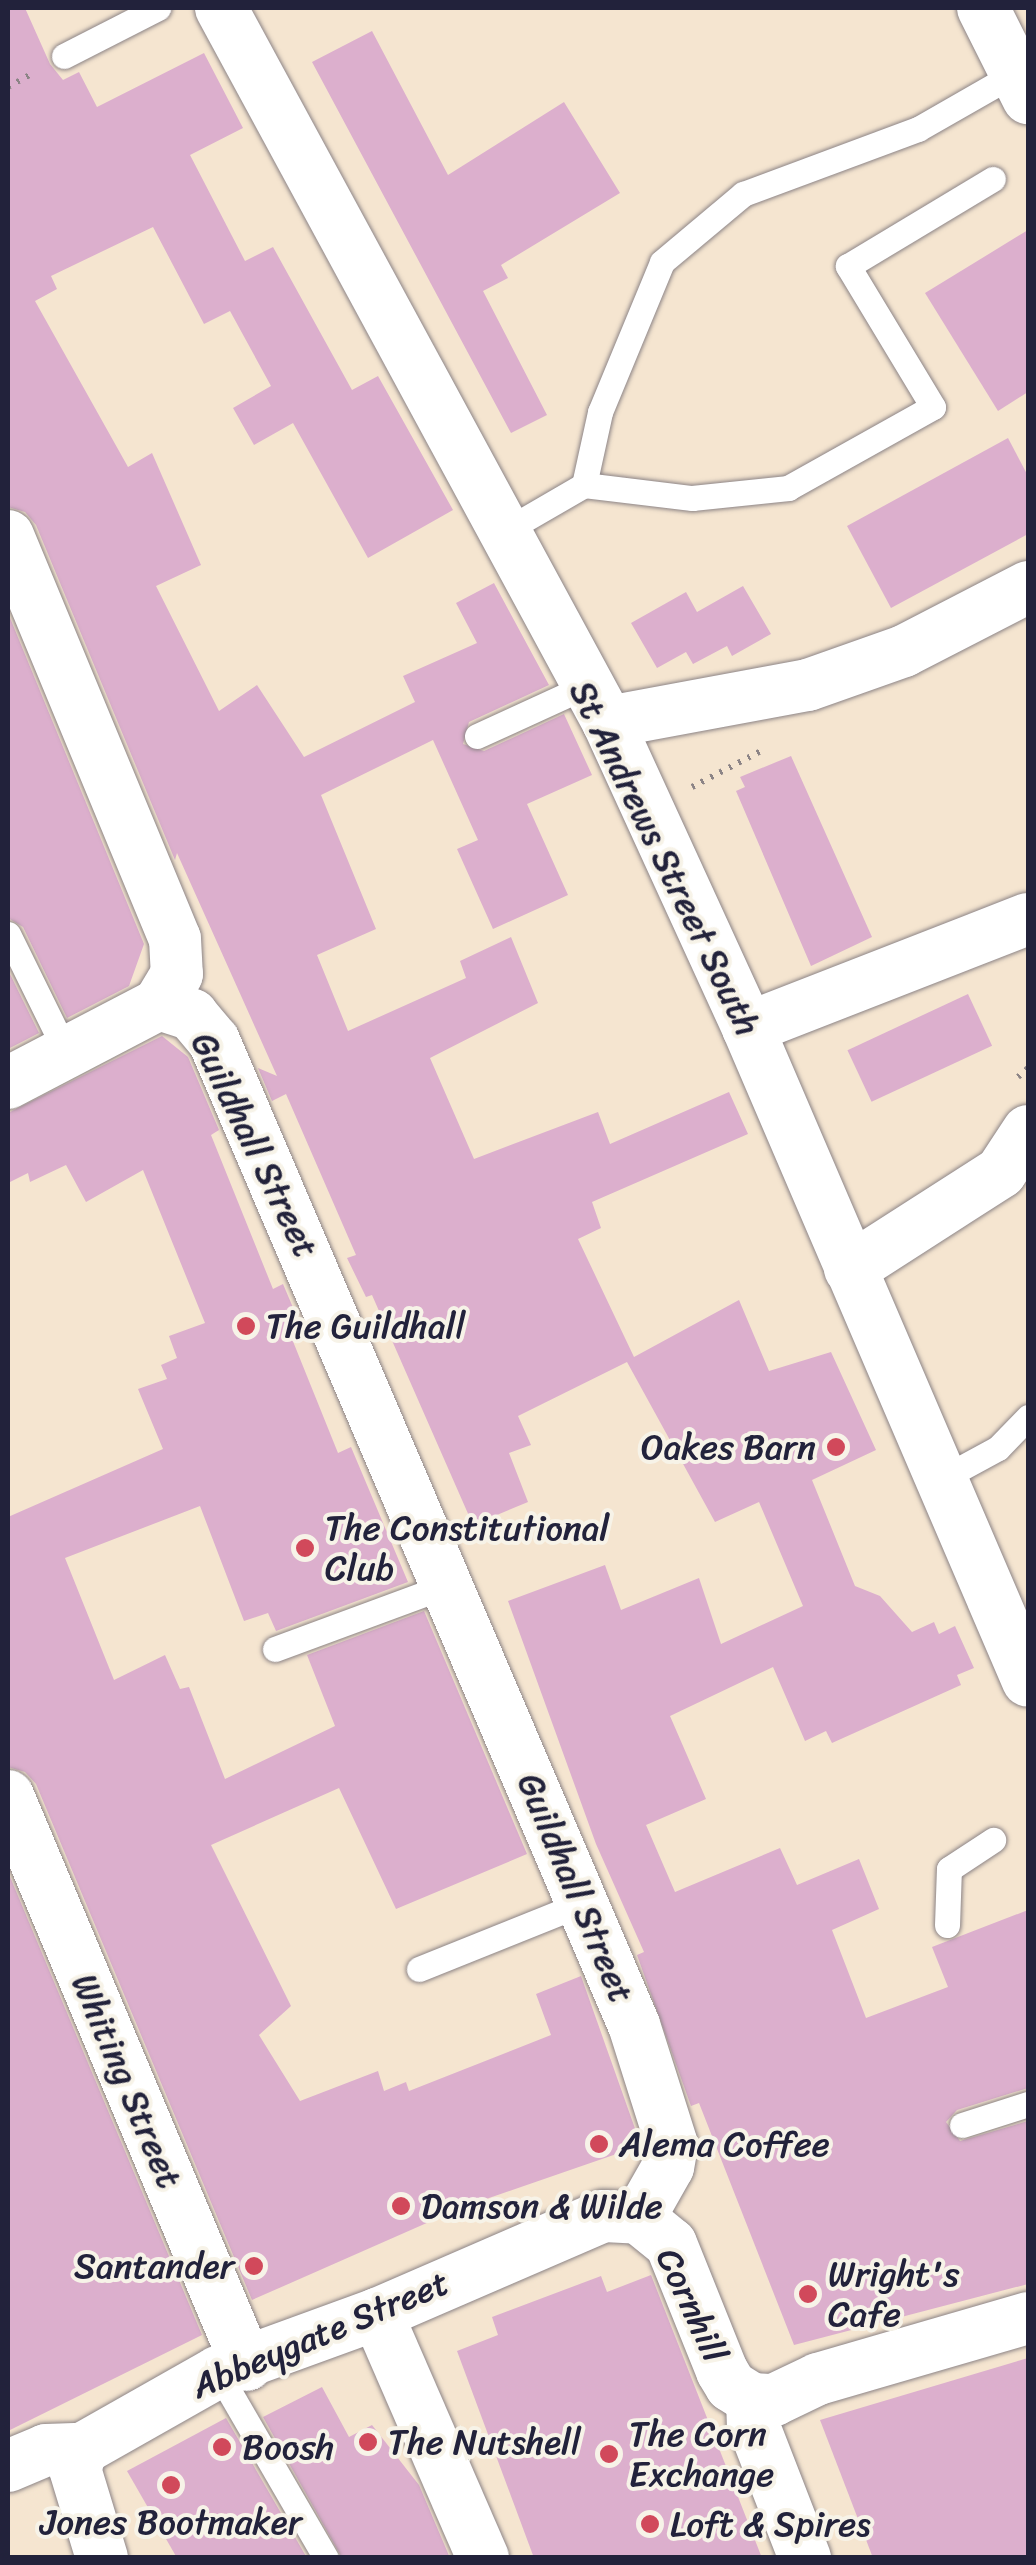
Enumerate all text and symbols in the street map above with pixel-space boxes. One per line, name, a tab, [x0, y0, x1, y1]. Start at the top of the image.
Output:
street label: St Andrews Street South	[560, 673, 770, 1043]
street label: Guildhall Street	[182, 1026, 328, 1264]
place label: The Guildhall	[266, 1305, 465, 1347]
marker: The Guildhall	[235, 1315, 257, 1337]
place label: Oakes Barn	[641, 1426, 816, 1468]
marker: Oakes Barn	[825, 1436, 847, 1458]
place label: The Constitutional Club	[325, 1507, 612, 1589]
marker: The Constitutional Club	[294, 1537, 316, 1559]
street label: Guildhall Street	[509, 1767, 643, 2009]
street label: Whiting Street	[63, 1968, 191, 2194]
place label: Alema Coffee	[619, 2123, 829, 2165]
marker: Alema Coffee	[588, 2133, 610, 2155]
place label: Damson & Wilde	[421, 2185, 663, 2227]
marker: Damson & Wilde	[390, 2195, 412, 2217]
street label: Cornhill	[647, 2241, 737, 2369]
place label: Santander	[74, 2245, 234, 2287]
place label: Wright's Cafe	[828, 2253, 960, 2335]
marker: Santander	[243, 2255, 265, 2277]
street label: Abbeygate Street	[185, 2261, 455, 2407]
marker: Wright's Cafe	[797, 2283, 819, 2305]
place label: The Corn Exchange	[629, 2413, 774, 2495]
place label: The Nutshell	[388, 2421, 584, 2463]
place label: Boosh	[242, 2426, 334, 2468]
marker: The Nutshell	[357, 2431, 379, 2453]
marker: Boosh	[211, 2436, 233, 2458]
marker: The Corn Exchange	[598, 2443, 620, 2465]
marker: Jones Bootmaker	[160, 2474, 182, 2496]
place label: Jones Bootmaker	[39, 2501, 303, 2543]
place label: Loft & Spires	[670, 2503, 871, 2545]
marker: Loft & Spires	[639, 2513, 661, 2535]

